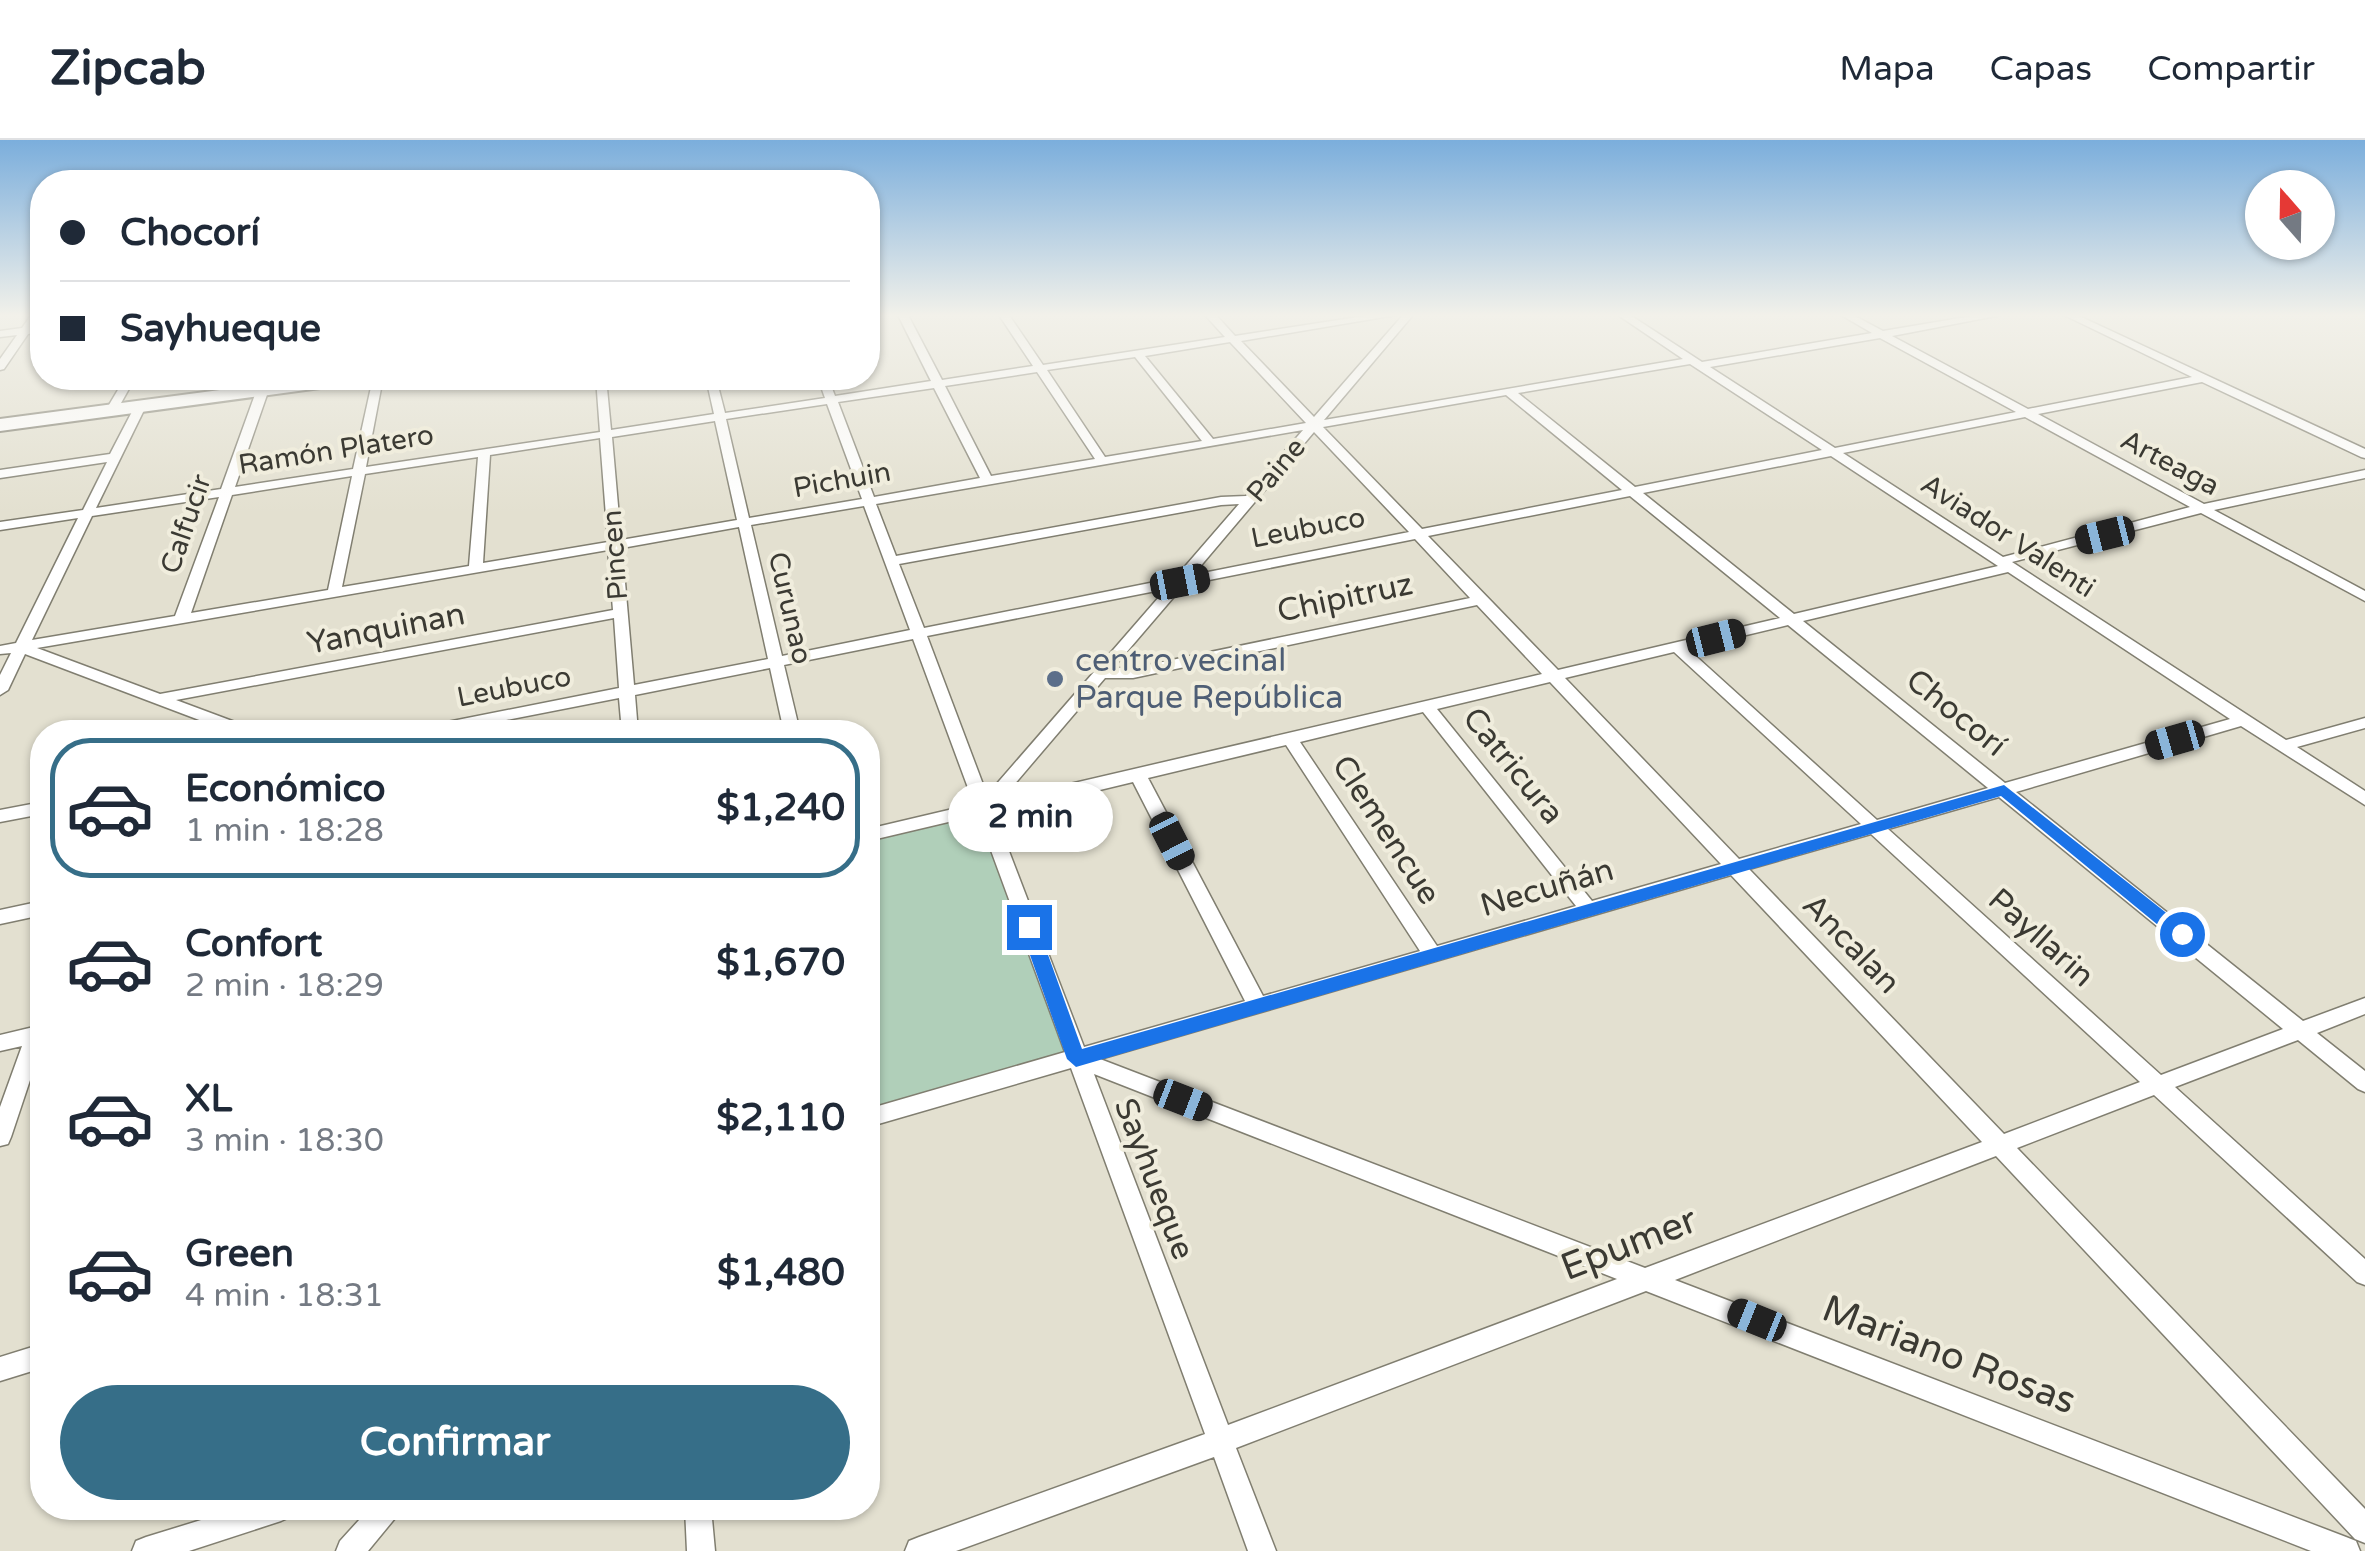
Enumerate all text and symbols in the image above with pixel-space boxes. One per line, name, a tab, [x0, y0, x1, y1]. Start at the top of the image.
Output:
text: Zipcab	[50, 40, 206, 98]
text: Mapa	[1839, 48, 1935, 90]
text: Capas	[1990, 48, 2092, 90]
text: Compartir	[2147, 48, 2315, 90]
north arrow	[2245, 170, 2335, 260]
map controls	[2245, 170, 2335, 260]
text: Chocorí	[120, 210, 260, 256]
text: Sayhueque	[120, 306, 321, 352]
street label: Ramón Platero	[236, 418, 436, 482]
street label: Arteaga	[2115, 423, 2225, 503]
street label: Paine	[1239, 431, 1313, 509]
street label: Pichuin	[791, 455, 893, 505]
street label: Aviador Valenti	[1914, 467, 2102, 605]
street label: Calfucir	[153, 470, 219, 578]
street label: Leubuco	[1248, 500, 1368, 556]
street label: Pincen	[595, 509, 635, 601]
car	[2072, 513, 2138, 557]
street label: Curunao	[761, 549, 819, 667]
car	[1148, 562, 1212, 602]
street label: Chipitruz	[1274, 565, 1416, 631]
street label: Yanquinan	[304, 595, 468, 663]
car	[1683, 616, 1749, 660]
place label: centro vecinal Parque República	[1075, 642, 1343, 717]
street label: Leubuco	[454, 659, 574, 715]
street label: Chocorí	[1898, 661, 2014, 765]
marker: centro vecinal Parque República	[1044, 668, 1066, 690]
street label: Catricura	[1454, 700, 1572, 832]
car	[2142, 717, 2208, 763]
street label: Clemencue	[1324, 748, 1448, 912]
icon: car	[65, 763, 155, 853]
text: Económico	[185, 766, 386, 812]
callout: 2 min	[946, 782, 1112, 852]
text: $1,240	[716, 785, 845, 831]
text: 2 min	[988, 798, 1073, 836]
car	[1145, 807, 1199, 875]
text: 1 min · 18:28	[185, 812, 384, 850]
street label: Necuñán	[1476, 851, 1618, 925]
street label: Payllarin	[1980, 881, 2102, 995]
street label: Ancalan	[1794, 886, 1908, 1002]
route end	[1007, 905, 1052, 950]
route start	[2160, 912, 2205, 957]
icon: car	[65, 918, 155, 1008]
text: Confort	[185, 921, 322, 967]
text: $1,670	[716, 940, 845, 986]
text: 2 min · 18:29	[185, 967, 384, 1005]
icon: car	[65, 1073, 155, 1163]
car	[1150, 1075, 1216, 1125]
text: XL	[185, 1076, 232, 1122]
street label: Sayhueque	[1106, 1093, 1202, 1265]
text: $2,110	[716, 1095, 845, 1141]
text: 3 min · 18:30	[185, 1122, 384, 1160]
street label: Epumer	[1554, 1197, 1704, 1291]
icon: car	[65, 1228, 155, 1318]
text: Green	[185, 1231, 294, 1277]
text: $1,480	[717, 1250, 845, 1296]
text: 4 min · 18:31	[185, 1277, 384, 1315]
street label: Mariano Rosas	[1816, 1286, 2082, 1424]
car	[1724, 1295, 1790, 1345]
button: Confirmar	[60, 1385, 850, 1500]

